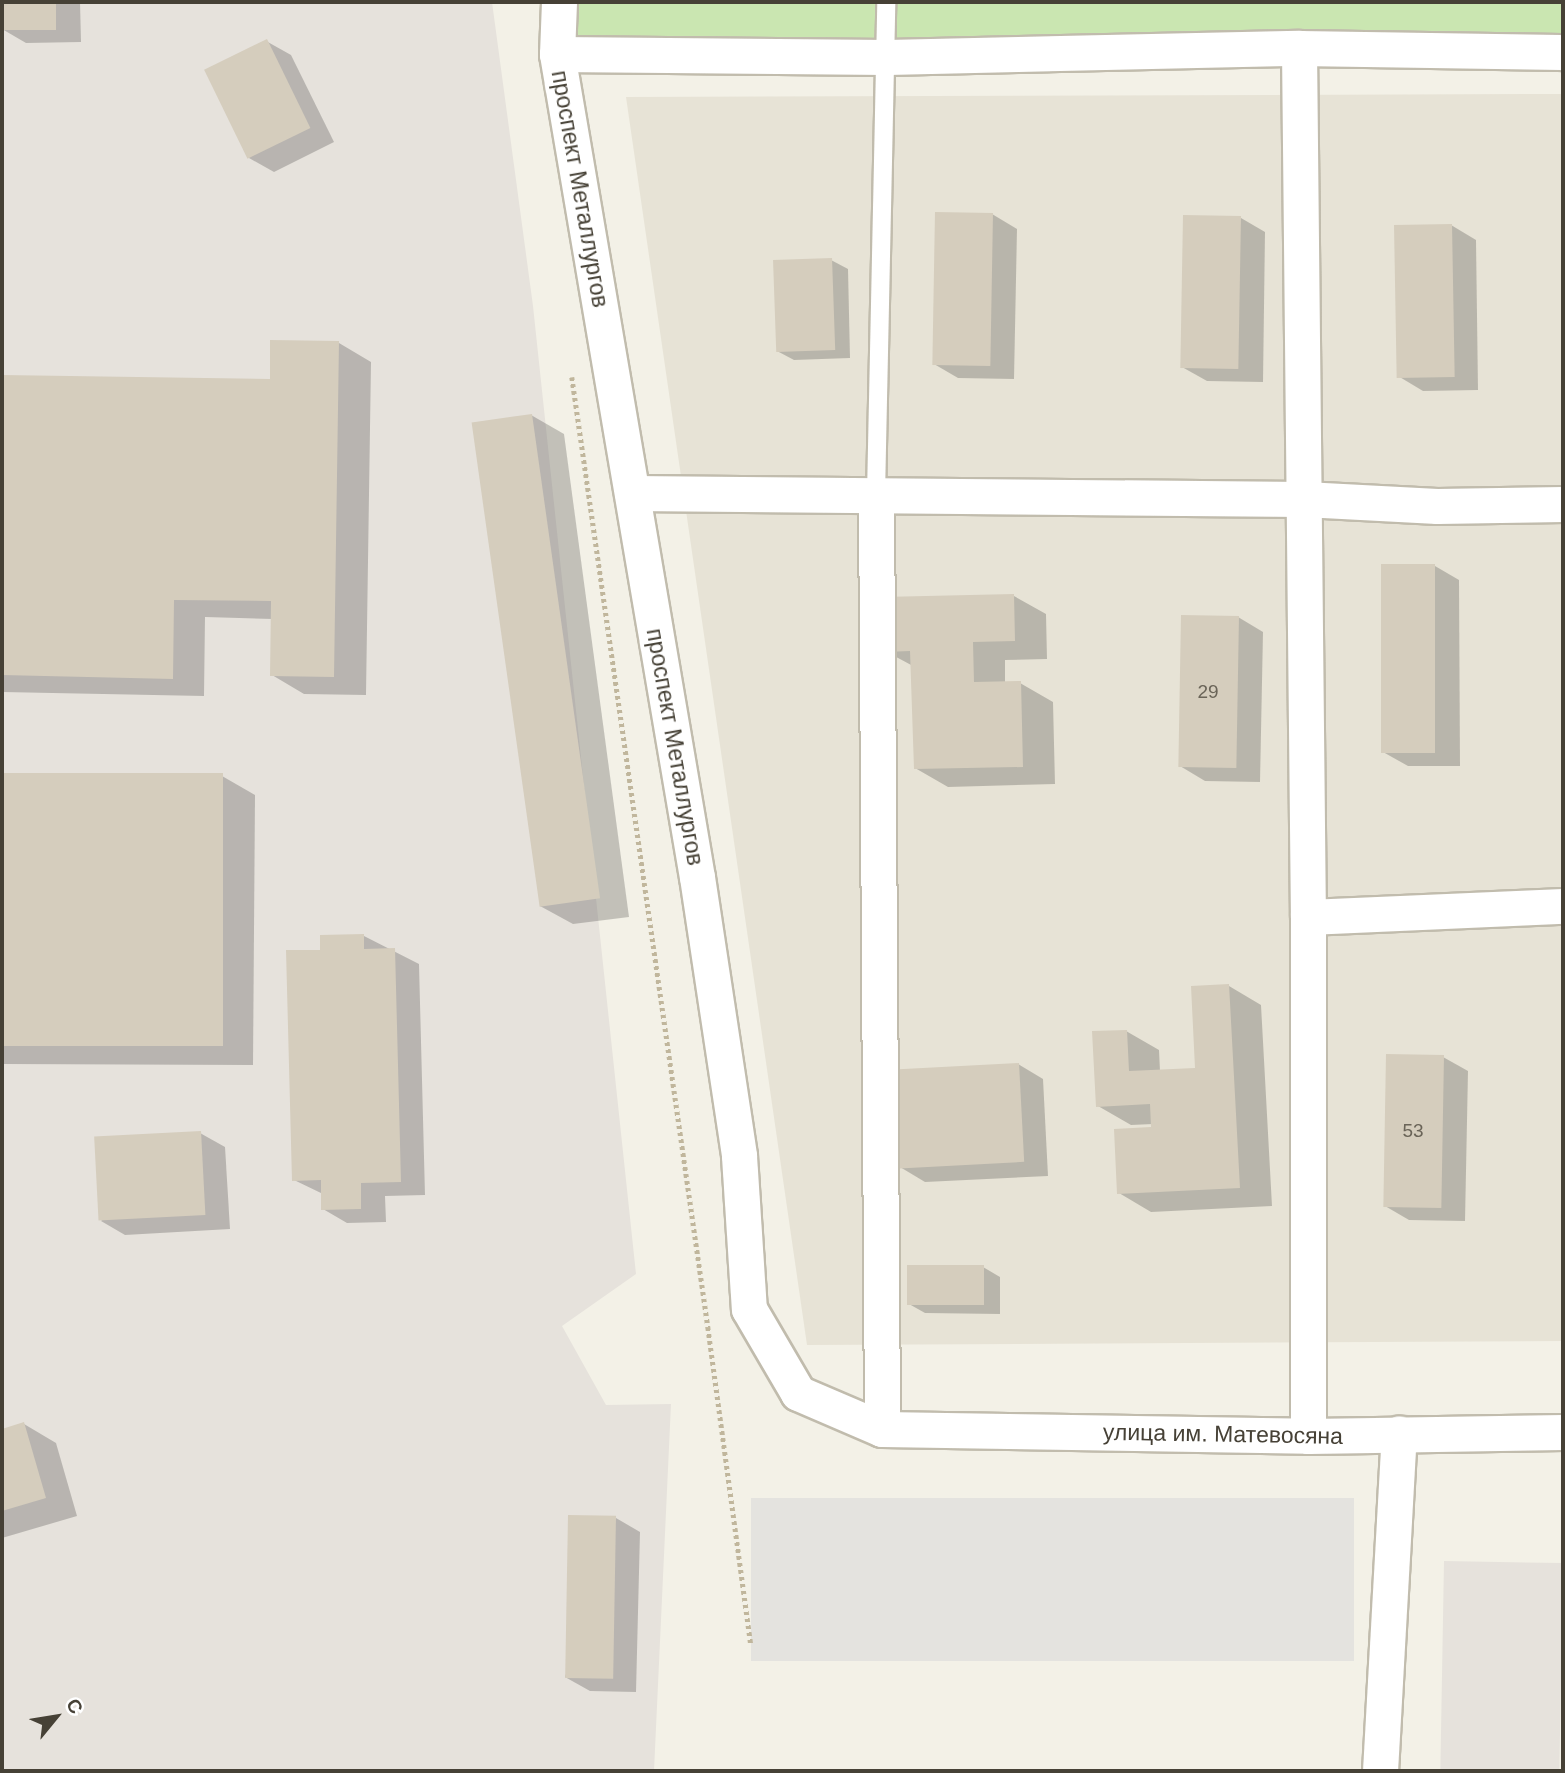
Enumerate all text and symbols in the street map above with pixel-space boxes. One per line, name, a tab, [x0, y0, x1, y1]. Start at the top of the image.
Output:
street label: проспект Металлургов	[546, 68, 614, 310]
street label: проспект Металлургов	[641, 626, 709, 868]
house number: 29	[1197, 681, 1219, 703]
house number: 53	[1402, 1120, 1424, 1142]
street label: улица им. Матевосяна	[1103, 1418, 1343, 1450]
north arrow	[21, 1682, 91, 1752]
text: С	[62, 1695, 87, 1717]

